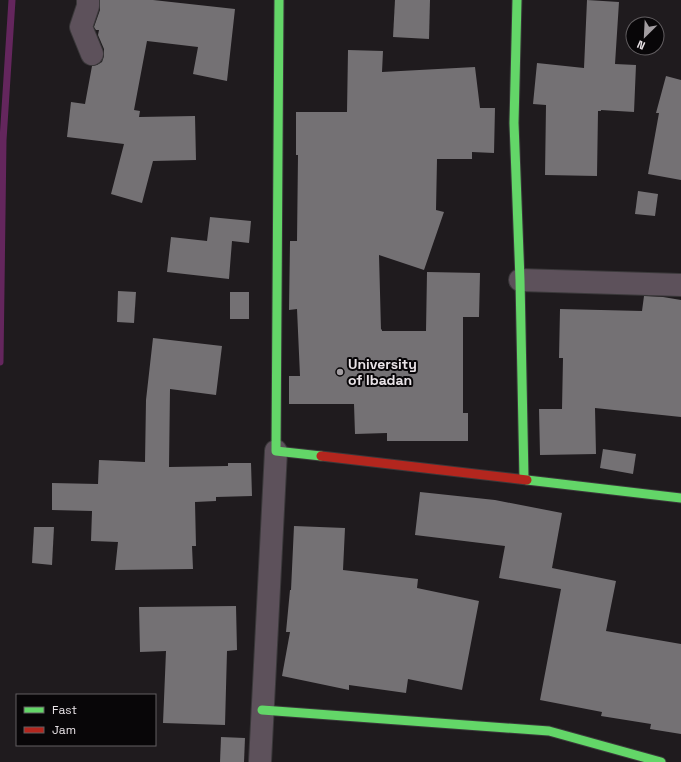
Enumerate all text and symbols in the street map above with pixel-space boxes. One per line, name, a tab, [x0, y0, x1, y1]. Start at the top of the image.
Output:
north arrow	[625, 16, 665, 56]
text: N	[635, 37, 647, 53]
place label: University of Ibadan	[348, 355, 417, 389]
marker: University of Ibadan	[335, 367, 345, 377]
legend	[16, 694, 156, 746]
text: Fast	[52, 702, 77, 718]
text: Jam	[52, 722, 76, 738]

